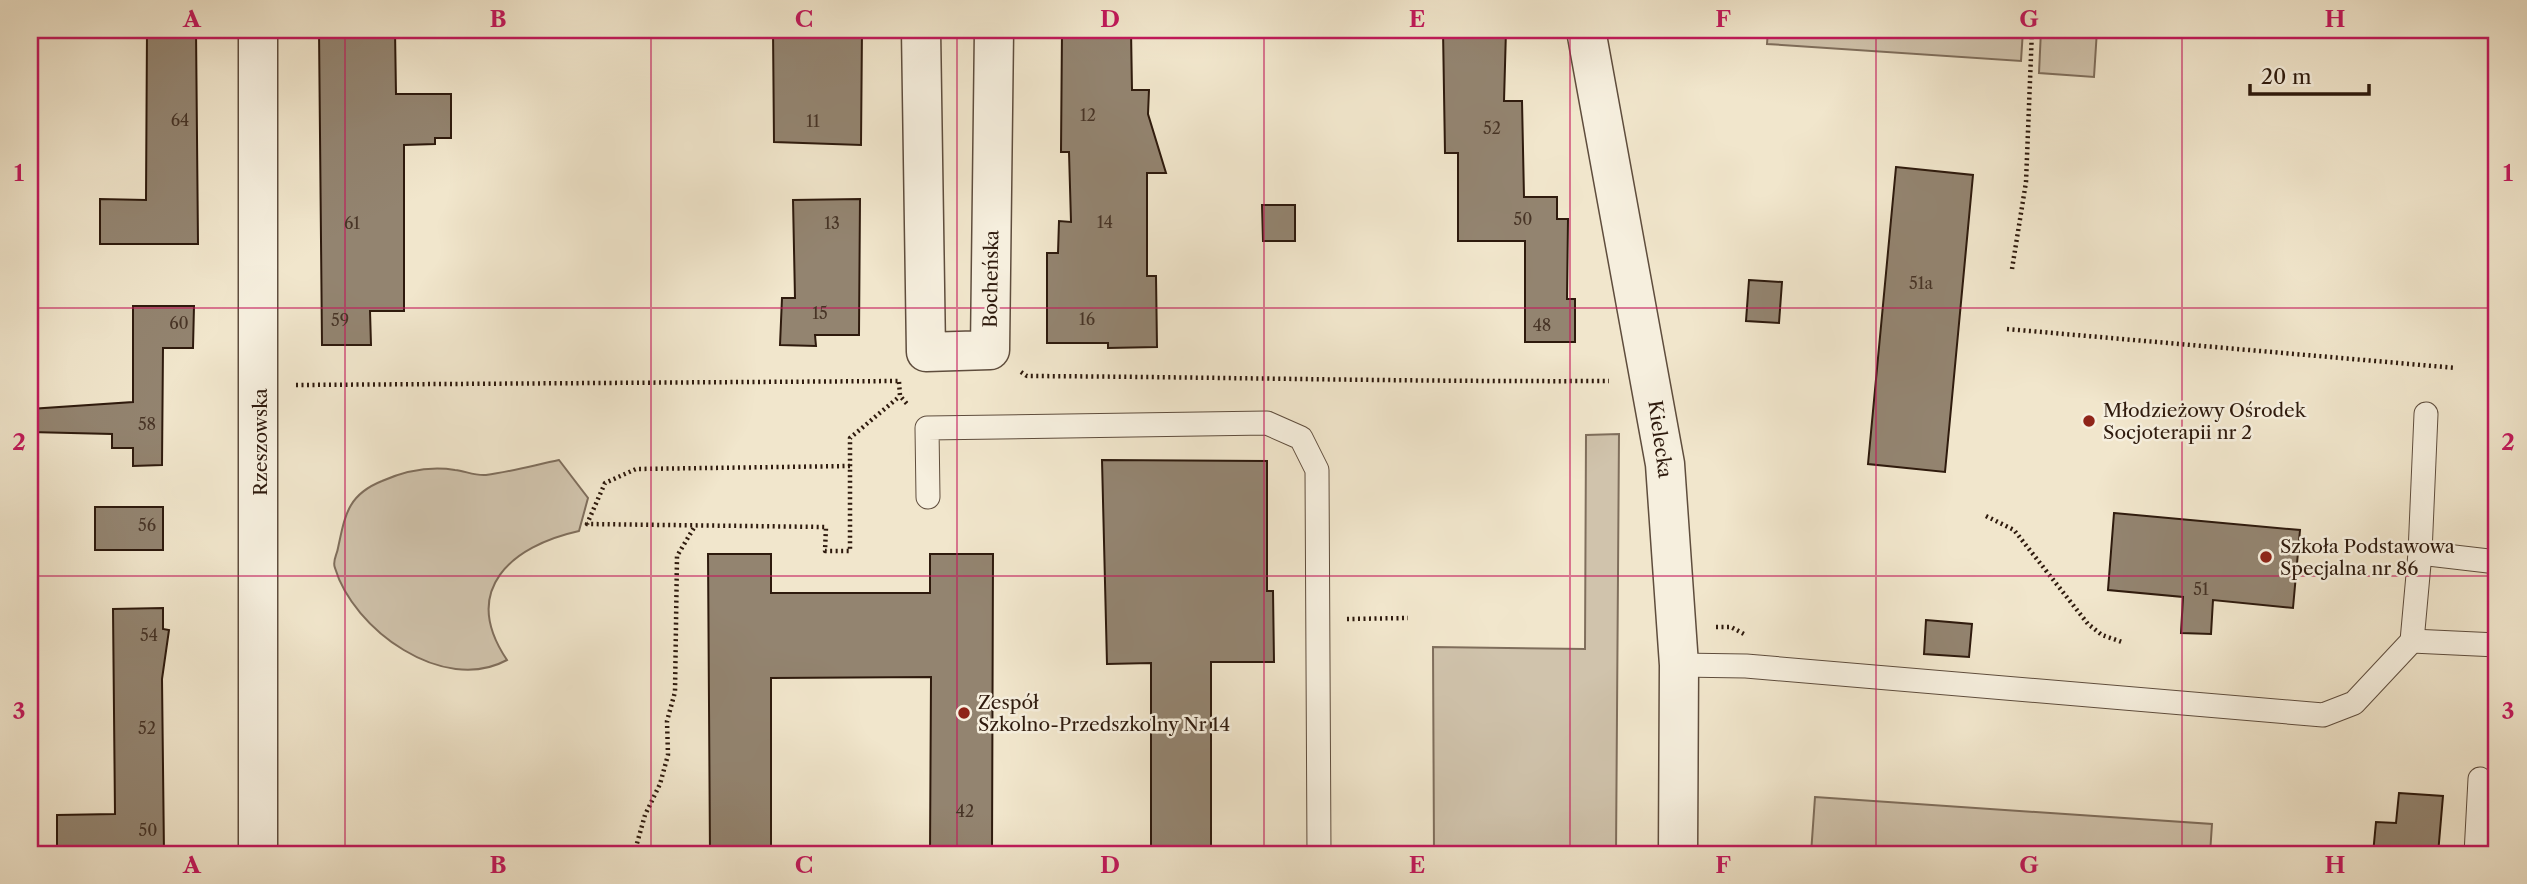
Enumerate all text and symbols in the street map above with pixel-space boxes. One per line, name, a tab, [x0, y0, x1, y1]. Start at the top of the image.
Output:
text: A	[182, 5, 202, 33]
text: B	[489, 5, 507, 33]
text: C	[795, 5, 813, 33]
text: D	[1100, 5, 1120, 33]
text: E	[1409, 5, 1425, 33]
text: F	[1715, 5, 1731, 33]
text: G	[2019, 5, 2039, 33]
text: H	[2325, 5, 2346, 33]
scale bar	[2250, 52, 2370, 96]
text: 20 m	[2261, 64, 2312, 89]
house number: 12	[1080, 105, 1096, 125]
house number: 64	[171, 110, 189, 130]
house number: 11	[806, 111, 820, 131]
house number: 52	[1483, 118, 1501, 138]
text: 1	[14, 159, 25, 187]
text: 1	[2503, 159, 2514, 187]
house number: 50	[1514, 209, 1532, 229]
house number: 14	[1097, 212, 1113, 232]
house number: 61	[344, 213, 360, 233]
house number: 13	[824, 213, 840, 233]
street label: Bocheńska	[979, 230, 1003, 328]
house number: 51a	[1909, 273, 1933, 293]
house number: 15	[812, 303, 828, 323]
house number: 16	[1079, 309, 1095, 329]
house number: 59	[331, 310, 349, 330]
house number: 60	[169, 313, 189, 333]
house number: 48	[1533, 315, 1551, 335]
street label: Rzeszowska	[249, 388, 272, 496]
street label: Kielecka	[1643, 399, 1677, 479]
place label: Młodzieżowy Ośrodek Socjoterapii nr 2	[2103, 399, 2307, 444]
marker: Młodzieżowy Ośrodek Socjoterapii nr 2	[2081, 413, 2097, 429]
house number: 58	[138, 414, 156, 434]
text: 2	[12, 428, 26, 456]
text: 2	[2501, 428, 2515, 456]
house number: 56	[138, 515, 156, 535]
place label: Szkoła Podstawowa Specjalna nr 86	[2280, 535, 2455, 580]
marker: Szkoła Podstawowa Specjalna nr 86	[2258, 549, 2274, 565]
house number: 51	[2193, 579, 2209, 599]
house number: 54	[140, 625, 158, 645]
place label: Zespół Szkolno-Przedszkolny Nr 14	[978, 691, 1230, 736]
text: 3	[13, 697, 26, 725]
text: 3	[2502, 697, 2515, 725]
marker: Zespół Szkolno-Przedszkolny Nr 14	[956, 705, 972, 721]
house number: 52	[138, 718, 156, 738]
house number: 42	[956, 801, 974, 821]
house number: 50	[139, 820, 157, 840]
text: A	[182, 851, 202, 879]
text: B	[489, 851, 507, 879]
text: C	[795, 851, 813, 879]
text: D	[1100, 851, 1120, 879]
text: E	[1409, 851, 1425, 879]
text: F	[1715, 851, 1731, 879]
text: G	[2019, 851, 2039, 879]
text: H	[2325, 851, 2346, 879]

